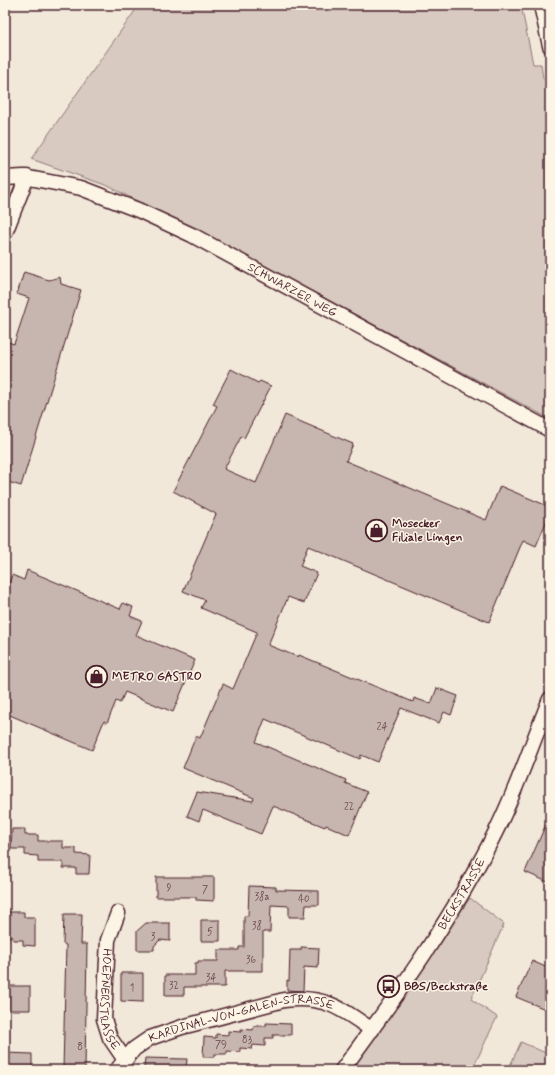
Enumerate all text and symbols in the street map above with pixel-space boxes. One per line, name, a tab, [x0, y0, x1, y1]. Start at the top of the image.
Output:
street label: SCHWARZER WEG	[244, 260, 340, 321]
place label: Mosecker Filiale Lingen	[392, 516, 463, 546]
shop icon: Mosecker Filiale Lingen	[363, 517, 389, 543]
shop icon: METRO GASTRO	[83, 663, 109, 689]
place label: METRO GASTRO	[112, 669, 202, 685]
house number: 24	[377, 721, 387, 734]
house number: 22	[344, 801, 354, 814]
street label: BECKSTRASSE	[435, 855, 490, 933]
house number: 9	[167, 882, 172, 895]
house number: 7	[202, 884, 208, 897]
house number: 38a	[254, 890, 270, 904]
house number: 40	[298, 893, 310, 906]
house number: 38	[252, 919, 262, 933]
house number: 5	[207, 926, 213, 939]
house number: 3	[151, 931, 156, 944]
street label: HOEPNERSTRASSE	[94, 948, 123, 1054]
house number: 36	[246, 954, 256, 967]
house number: 34	[206, 972, 216, 985]
bus stop icon: BBS/Beckstraße	[376, 973, 402, 999]
place label: BBS/Beckstraße	[404, 979, 488, 995]
house number: 32	[169, 980, 179, 993]
house number: 1	[130, 982, 134, 995]
street label: KARDINAL-VON-GALEN-STRASSE	[147, 992, 337, 1047]
house number: 83	[242, 1034, 252, 1047]
house number: 79	[215, 1039, 227, 1052]
house number: 8	[77, 1041, 83, 1054]

